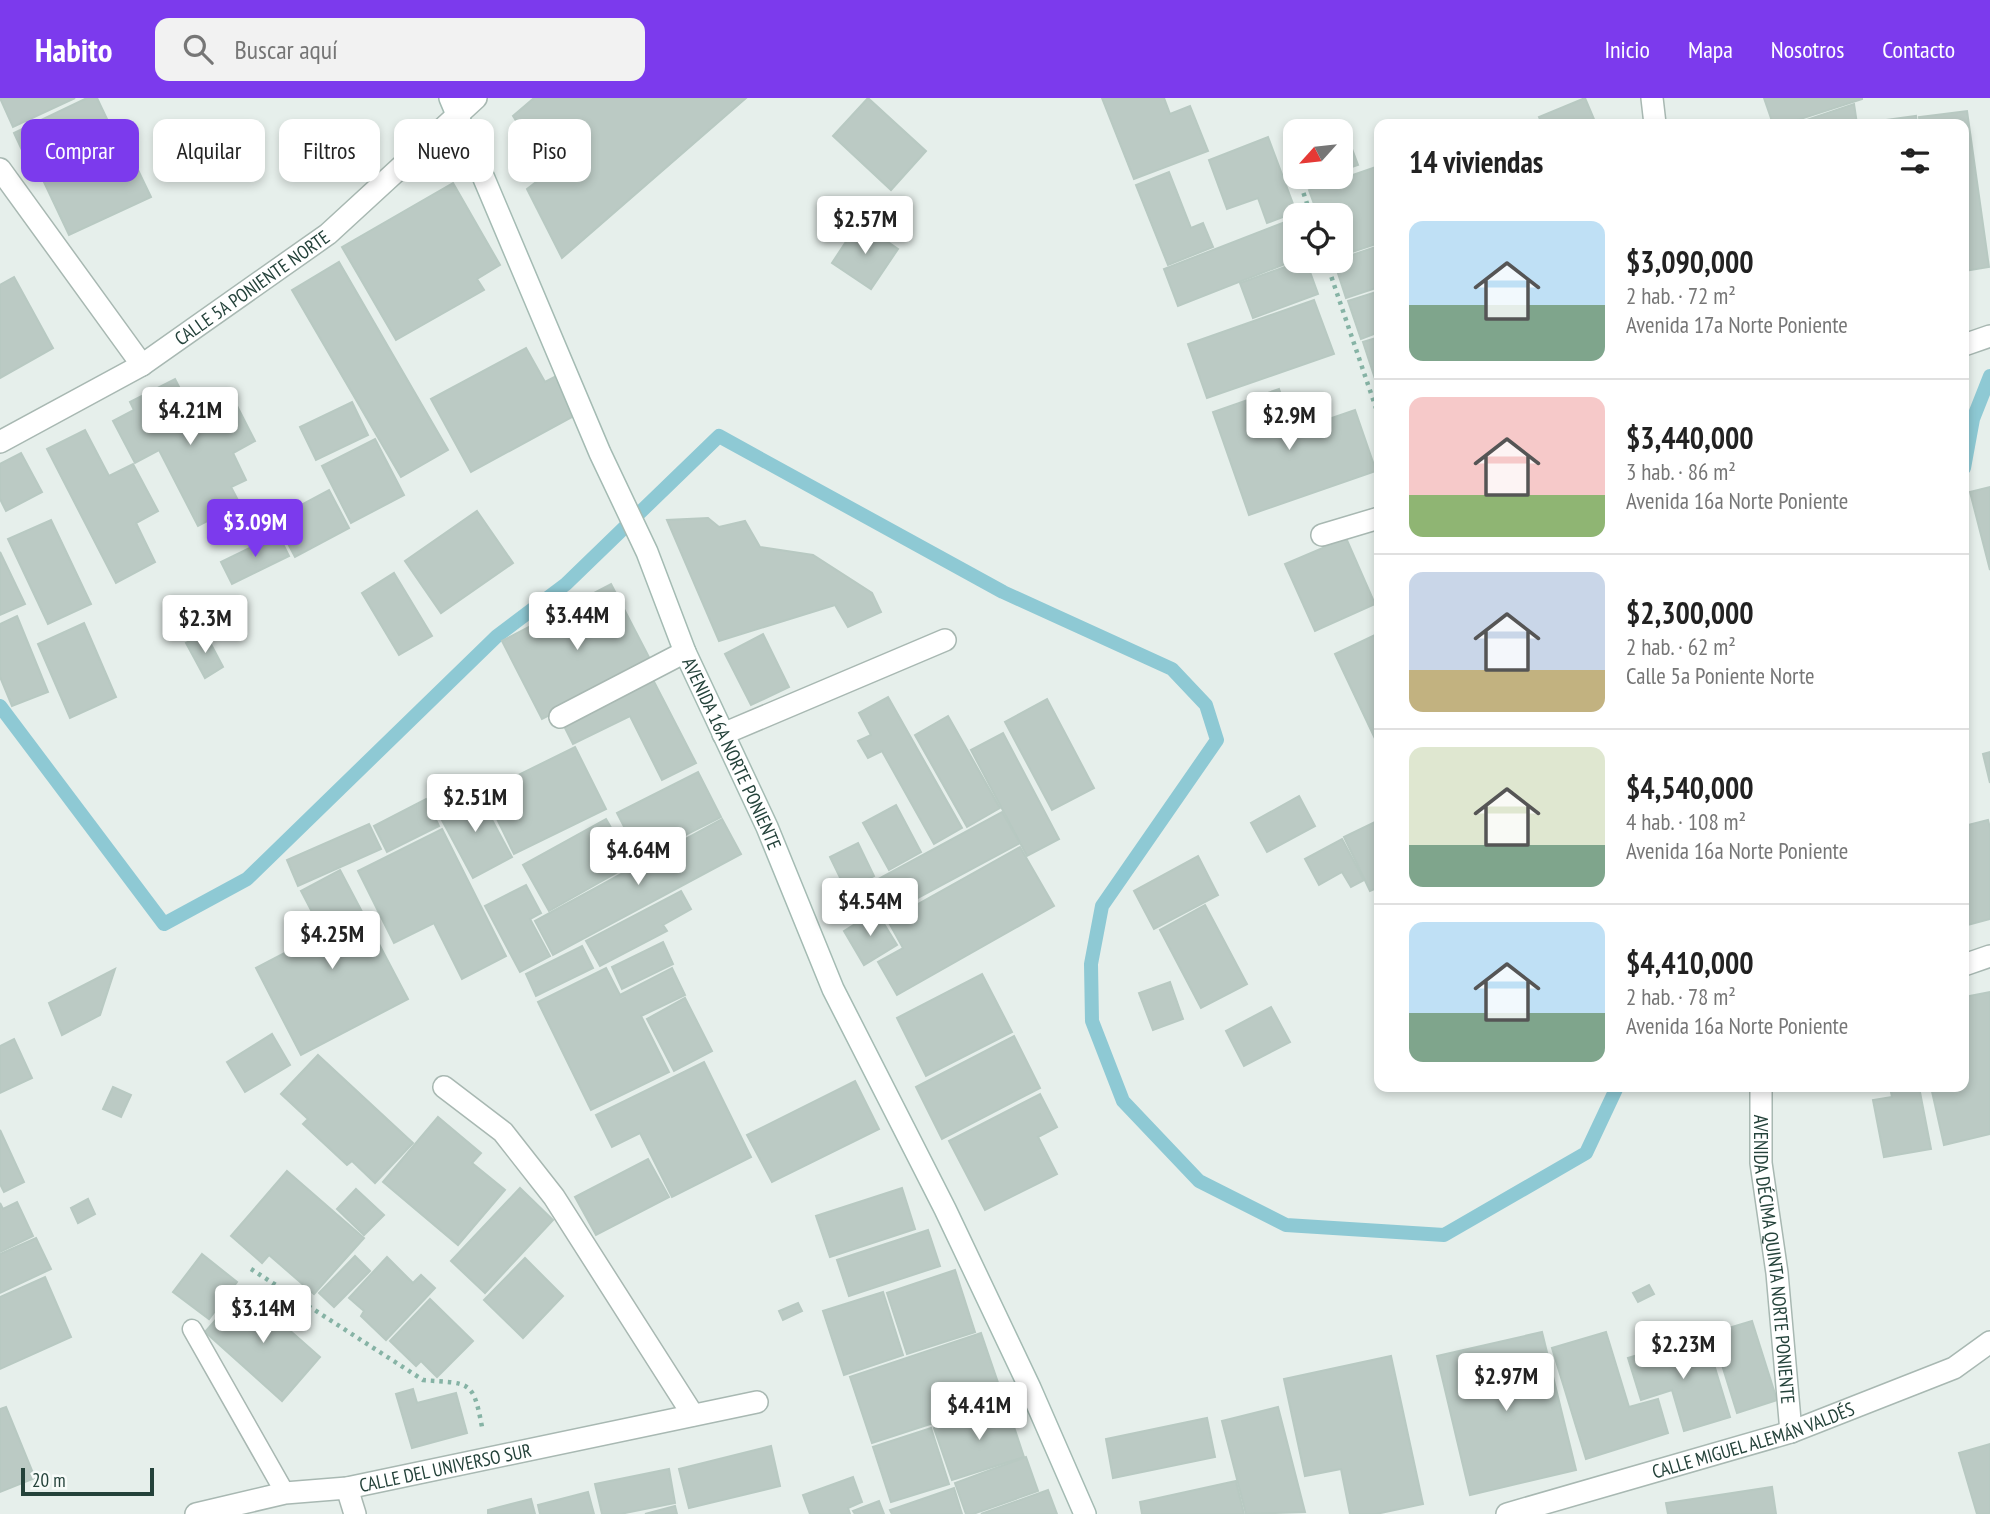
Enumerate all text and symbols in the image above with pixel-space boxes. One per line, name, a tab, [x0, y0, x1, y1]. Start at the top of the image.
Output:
search box	[155, 18, 645, 81]
text: Habito	[35, 28, 113, 71]
icon: search	[179, 30, 217, 68]
text: Buscar aquí	[235, 33, 338, 66]
text: Inicio	[1604, 34, 1650, 65]
text: Mapa	[1688, 34, 1733, 65]
text: Nosotros	[1771, 34, 1844, 65]
text: Contacto	[1882, 34, 1955, 65]
chip: Comprar	[21, 119, 139, 182]
chip: Alquilar	[153, 119, 265, 182]
chip: Filtros	[279, 119, 380, 182]
chip: Nuevo	[394, 119, 494, 182]
chip: Piso	[508, 119, 591, 182]
north arrow	[1283, 119, 1353, 189]
map controls	[1283, 119, 1353, 273]
text: 14 viviendas	[1409, 142, 1543, 181]
icon: filters	[1896, 142, 1934, 180]
pin: $2.57M	[808, 197, 922, 256]
button: locate	[1283, 203, 1353, 273]
text: $2.57M	[833, 204, 897, 233]
street label: CALLE 5A PONIENTE NORTE	[170, 225, 334, 350]
text: $3,090,000	[1626, 242, 1754, 281]
icon: home	[1465, 249, 1549, 333]
text: 2 hab. · 72 m²	[1626, 281, 1736, 310]
text: Avenida 17a Norte Poniente	[1626, 310, 1848, 339]
pin: $4.21M	[133, 388, 247, 447]
pin: $2.9M	[1240, 392, 1338, 452]
text: $4.21M	[158, 395, 222, 424]
text: $2.9M	[1262, 400, 1316, 429]
text: $3,440,000	[1626, 418, 1754, 457]
icon: home	[1465, 425, 1549, 509]
text: 3 hab. · 86 m²	[1626, 457, 1736, 486]
text: Avenida 16a Norte Poniente	[1626, 486, 1848, 515]
pin: $3.09M	[198, 500, 312, 559]
text: $3.09M	[223, 507, 287, 536]
pin: $3.44M	[520, 592, 634, 652]
text: $2,300,000	[1626, 593, 1754, 632]
pin: $2.3M	[156, 596, 254, 655]
text: $3.44M	[545, 600, 609, 629]
icon: home	[1465, 600, 1549, 684]
text: $2.3M	[178, 603, 232, 632]
text: 2 hab. · 62 m²	[1626, 632, 1736, 661]
street label: AVENIDA 16A NORTE PONIENTE	[677, 654, 787, 853]
text: Calle 5a Poniente Norte	[1626, 661, 1815, 690]
text: $4,540,000	[1626, 768, 1754, 807]
pin: $2.51M	[418, 774, 532, 834]
icon: home	[1465, 775, 1549, 859]
text: $2.51M	[443, 782, 507, 811]
text: 4 hab. · 108 m²	[1626, 807, 1746, 836]
pin: $4.64M	[581, 828, 695, 887]
text: $4.64M	[606, 835, 670, 864]
text: Avenida 16a Norte Poniente	[1626, 836, 1848, 865]
pin: $4.54M	[813, 878, 927, 938]
text: $4.54M	[838, 886, 902, 915]
pin: $4.25M	[275, 912, 389, 971]
text: $4.25M	[300, 919, 364, 948]
text: $4,410,000	[1626, 943, 1754, 982]
icon: home	[1465, 950, 1549, 1034]
text: 2 hab. · 78 m²	[1626, 982, 1736, 1011]
text: Avenida 16a Norte Poniente	[1626, 1011, 1848, 1040]
street label: AVENIDA DÉCIMA QUINTA NORTE PONIENTE	[1749, 1115, 1800, 1405]
pin: $3.14M	[206, 1286, 320, 1345]
text: $3.14M	[231, 1293, 295, 1322]
pin: $2.23M	[1626, 1322, 1740, 1381]
text: $2.23M	[1651, 1329, 1715, 1358]
pin: $2.97M	[1449, 1354, 1563, 1413]
text: $2.97M	[1474, 1361, 1538, 1390]
pin: $4.41M	[922, 1382, 1036, 1442]
text: $4.41M	[947, 1390, 1011, 1419]
street label: CALLE MIGUEL ALEMÁN VALDÉS	[1649, 1396, 1858, 1484]
street label: CALLE DEL UNIVERSO SUR	[357, 1438, 533, 1497]
scale bar	[21, 1465, 154, 1497]
text: 20 m	[32, 1468, 66, 1492]

